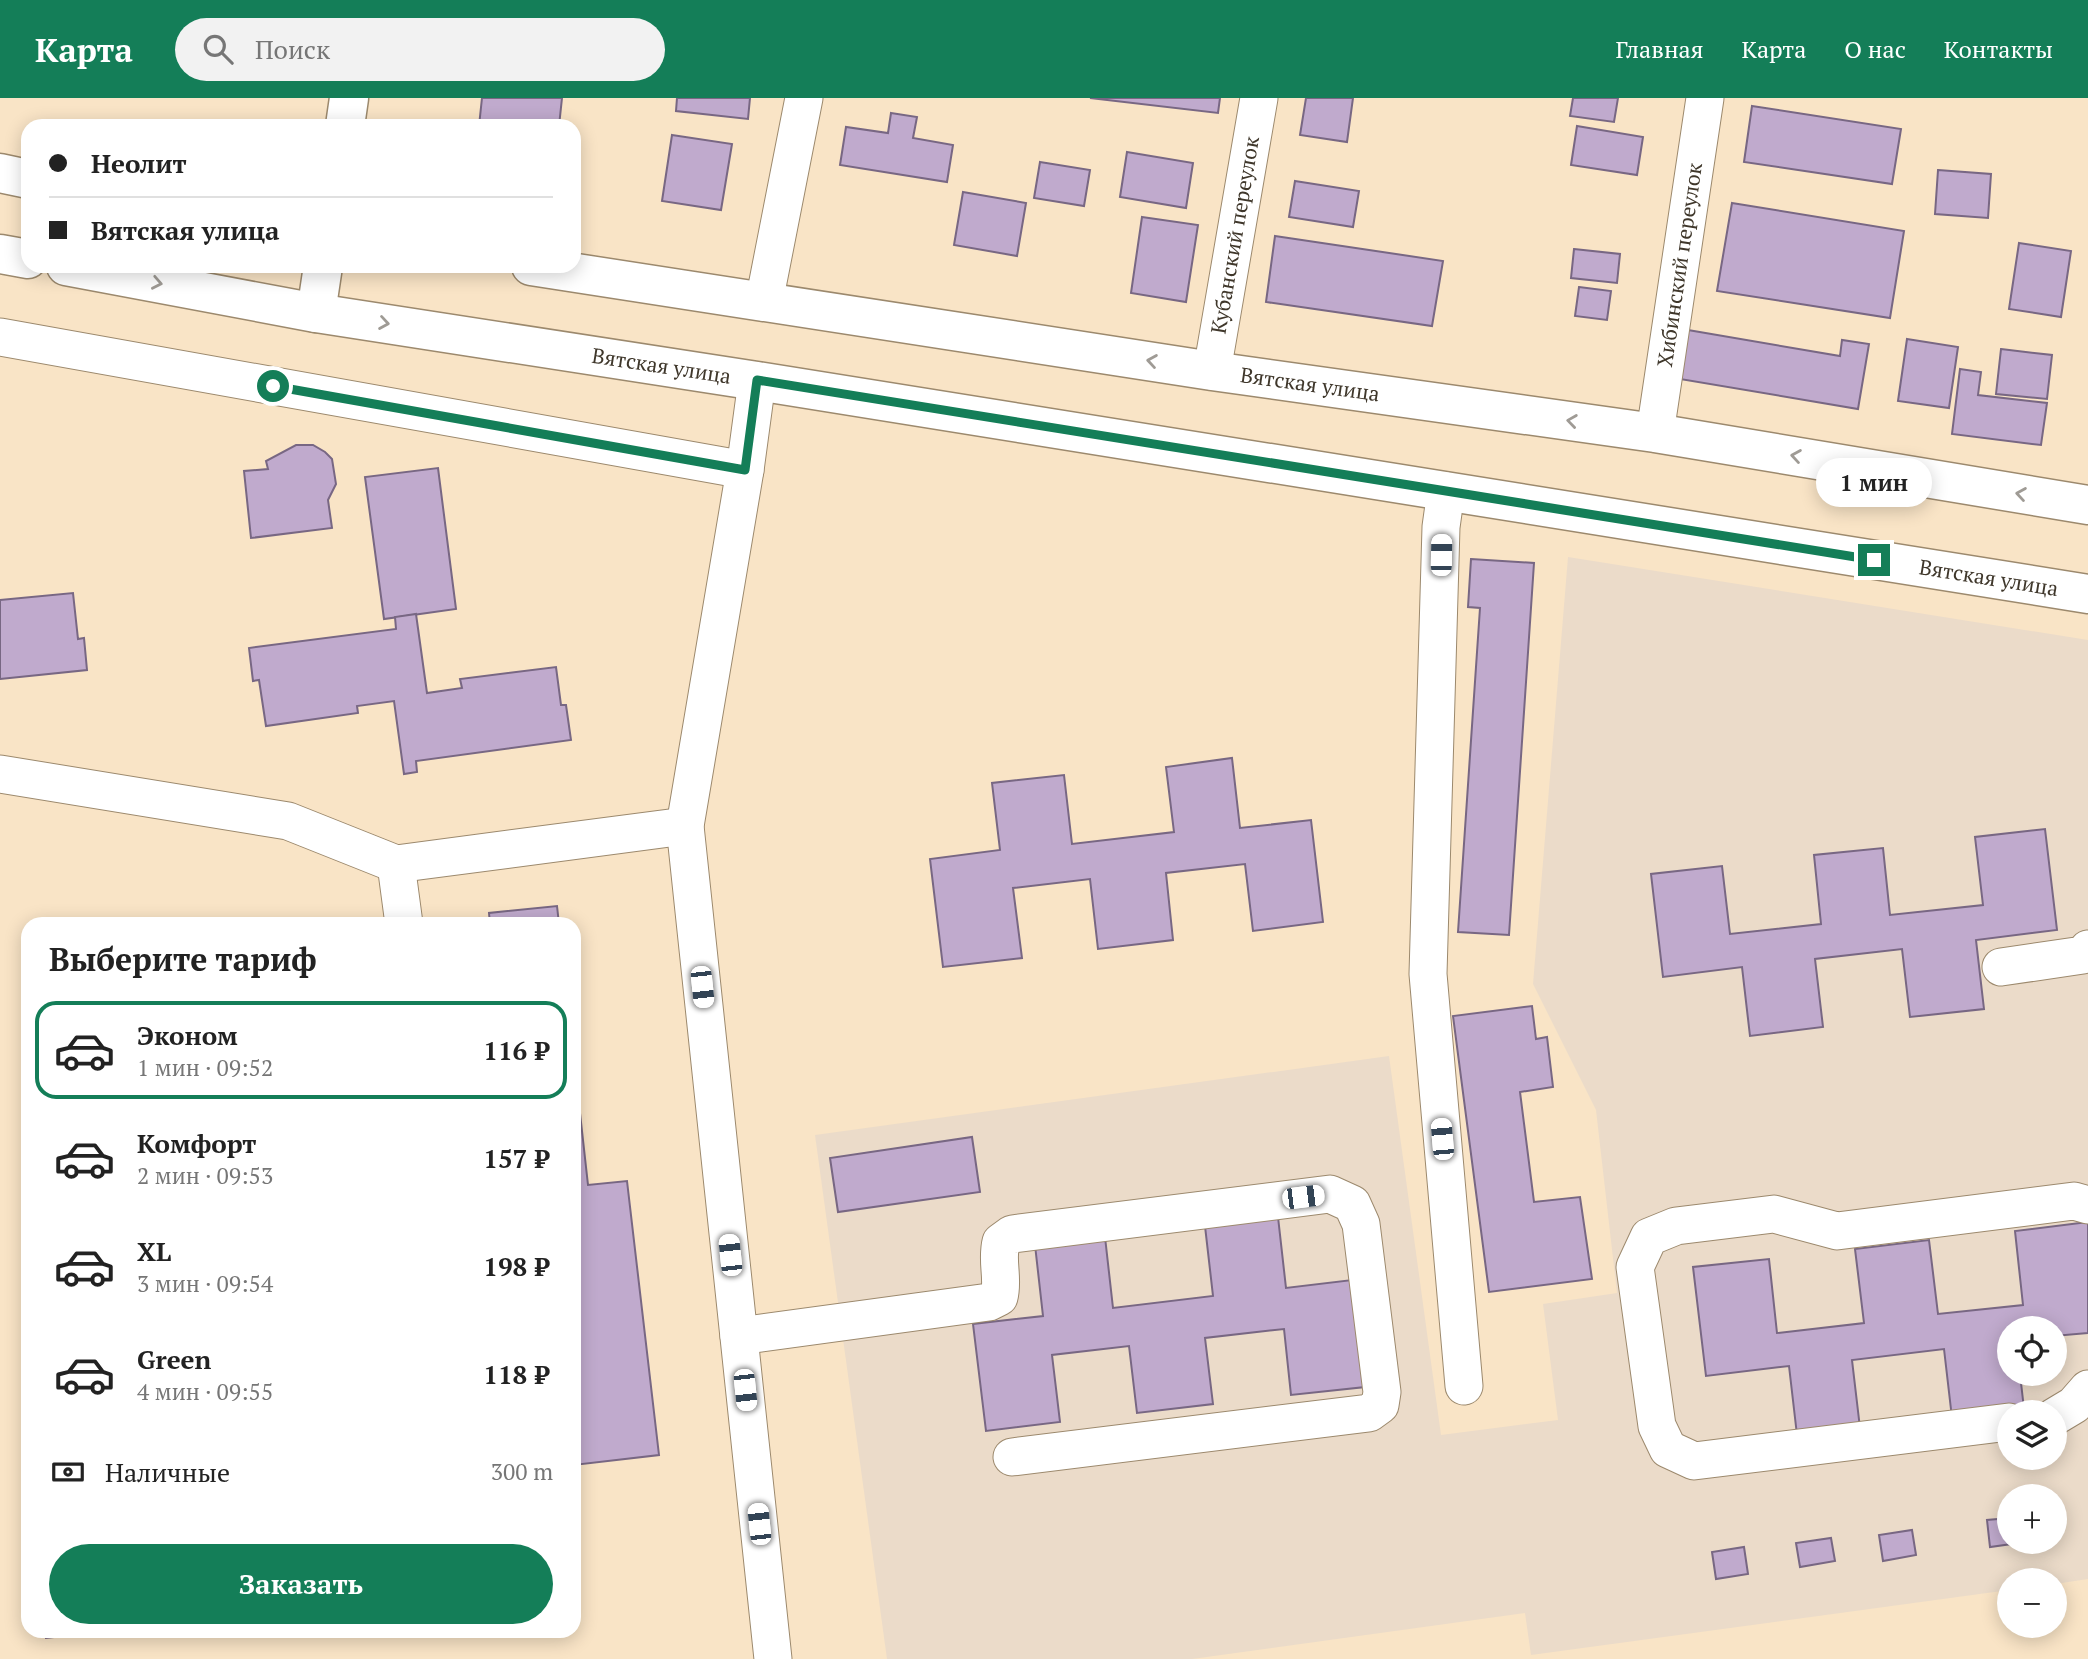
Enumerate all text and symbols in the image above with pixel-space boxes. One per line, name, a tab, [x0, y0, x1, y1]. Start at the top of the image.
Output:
search box	[175, 18, 665, 81]
text: Карта	[35, 28, 133, 71]
icon: search	[199, 30, 237, 68]
text: Поиск	[255, 32, 330, 66]
text: Главная	[1615, 33, 1703, 65]
text: Карта	[1741, 33, 1806, 65]
text: О нас	[1844, 33, 1906, 65]
text: Контакты	[1944, 33, 2053, 65]
street label: Кубанский переулок	[1204, 133, 1265, 336]
text: Неолит	[91, 146, 187, 180]
street label: Хибинский переулок	[1650, 160, 1708, 369]
text: Вятская улица	[91, 213, 280, 247]
one-way arrow	[151, 275, 163, 290]
one-way arrow	[378, 315, 390, 330]
street label: Вятская улица	[590, 341, 734, 390]
one-way arrow	[1146, 354, 1158, 369]
street label: Вятская улица	[1239, 360, 1382, 407]
route start	[257, 370, 289, 402]
one-way arrow	[1566, 414, 1577, 429]
one-way arrow	[1790, 449, 1802, 464]
callout: 1 мин	[1816, 458, 1932, 508]
text: 1 мин	[1840, 467, 1908, 498]
one-way arrow	[2015, 487, 2027, 502]
car	[1431, 534, 1452, 576]
route end	[1858, 544, 1890, 576]
street label: Вятская улица	[1917, 552, 2061, 602]
text: Выберите тариф	[49, 938, 317, 980]
car	[690, 965, 715, 1009]
text: Эконом	[137, 1018, 238, 1052]
icon: car	[53, 1019, 116, 1082]
text: 116 ₽	[483, 1033, 549, 1067]
text: 1 мин · 09:52	[137, 1052, 273, 1083]
car	[1430, 1117, 1455, 1161]
text: Комфорт	[137, 1126, 256, 1160]
icon: car	[53, 1127, 116, 1190]
text: 157 ₽	[483, 1141, 549, 1175]
text: 2 мин · 09:53	[137, 1160, 273, 1191]
car	[1281, 1184, 1326, 1210]
car	[718, 1233, 743, 1277]
text: XL	[137, 1234, 171, 1268]
icon: car	[53, 1235, 116, 1298]
text: 198 ₽	[483, 1249, 549, 1283]
text: 3 мин · 09:54	[137, 1268, 273, 1299]
map controls	[1997, 1316, 2067, 1638]
button: locate	[1997, 1316, 2067, 1386]
text: Green	[137, 1342, 211, 1376]
icon: car	[53, 1343, 116, 1406]
text: 118 ₽	[483, 1357, 549, 1391]
car	[733, 1368, 758, 1412]
text: 4 мин · 09:55	[137, 1376, 273, 1407]
button: layers	[1997, 1400, 2067, 1470]
icon: cash	[49, 1453, 87, 1491]
text: Наличные	[105, 1455, 230, 1489]
text: 300 m	[491, 1456, 553, 1487]
button: +	[1997, 1484, 2067, 1554]
car	[747, 1502, 772, 1546]
button: Заказать	[49, 1544, 553, 1624]
button: −	[1997, 1568, 2067, 1638]

